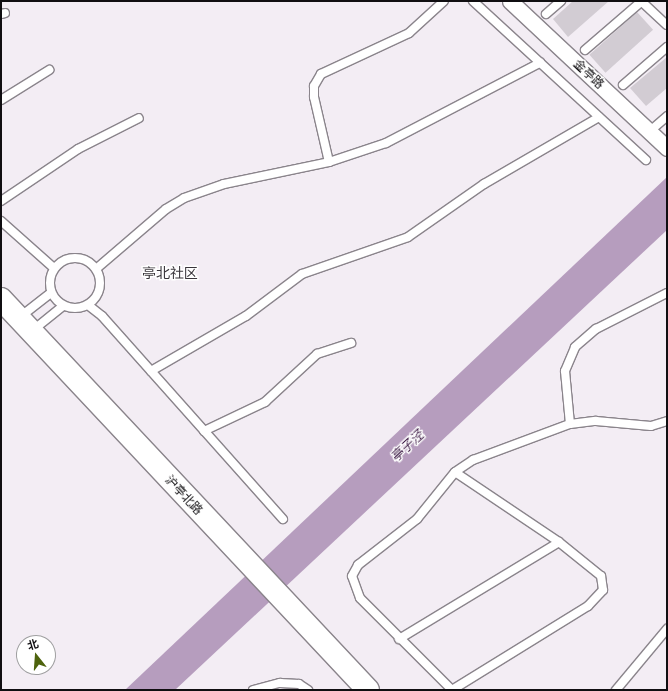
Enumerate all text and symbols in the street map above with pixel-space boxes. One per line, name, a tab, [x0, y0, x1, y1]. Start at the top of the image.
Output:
street label: 金亭路	[571, 56, 607, 92]
district label: 亭北社区	[142, 265, 198, 281]
water label: 亭子泾	[387, 427, 427, 465]
street label: 沪亭北路	[162, 473, 206, 517]
north arrow	[16, 635, 56, 675]
text: 北	[25, 636, 40, 653]

